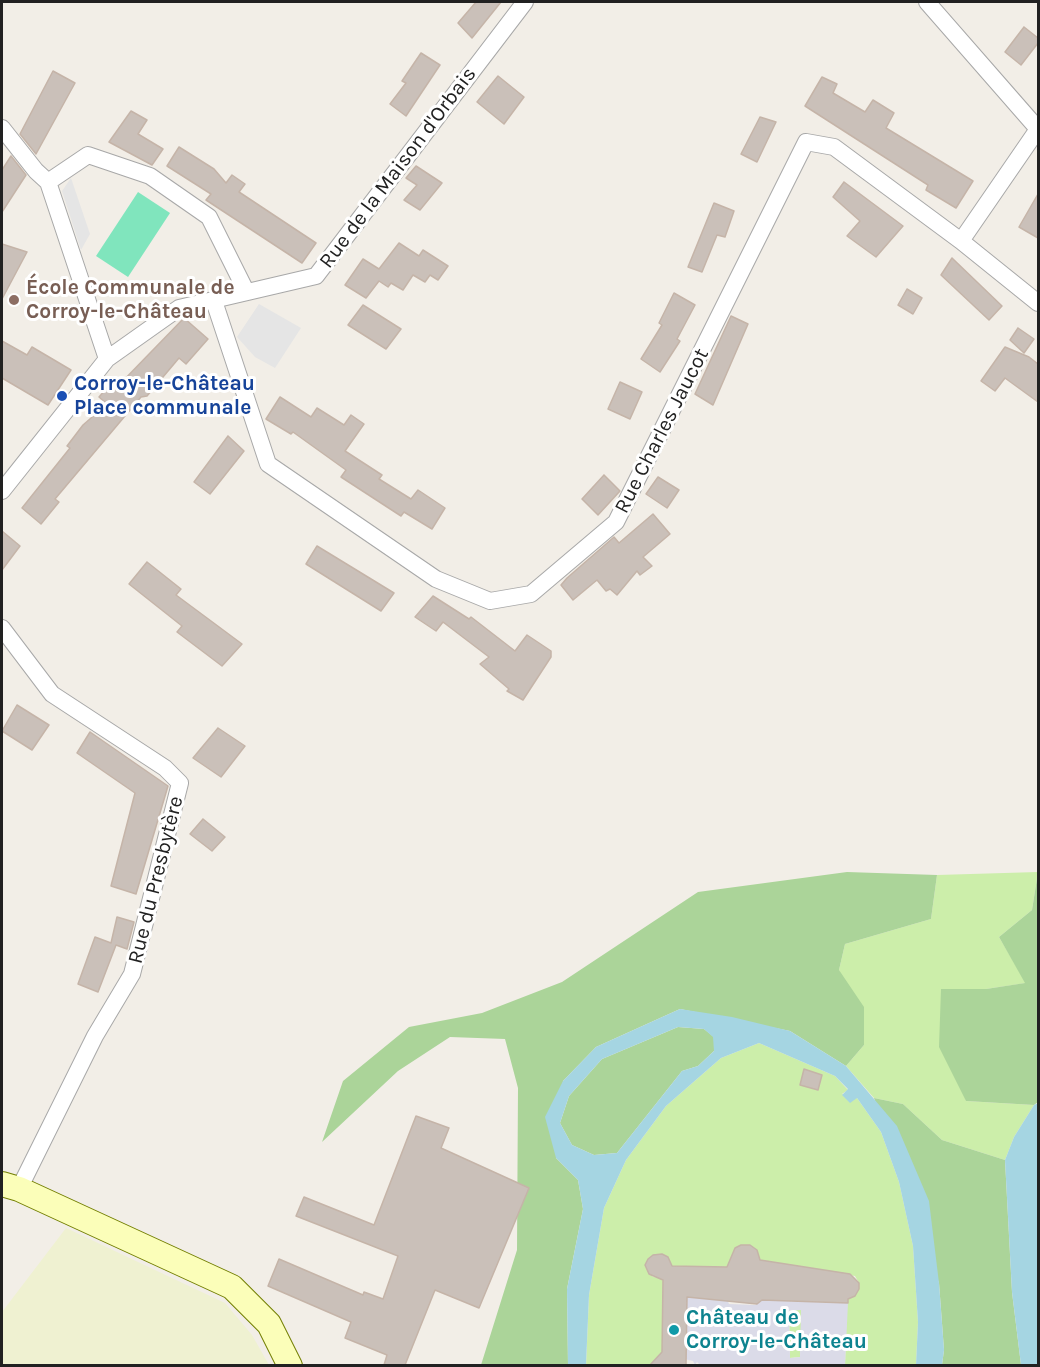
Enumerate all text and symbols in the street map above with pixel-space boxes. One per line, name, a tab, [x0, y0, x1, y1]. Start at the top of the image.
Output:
street label: Rue de la Maison d'Orbais	[314, 62, 482, 274]
place label: École Communale de Corroy-le-Château	[26, 275, 235, 325]
marker: École Communale de Corroy-le-Château	[7, 293, 21, 307]
street label: Rue Charles Jaucot	[610, 344, 714, 518]
place label: Corroy-le-Château Place communale	[74, 371, 255, 421]
marker: Corroy-le-Château Place communale	[55, 389, 69, 403]
street label: Rue du Presbytère	[123, 794, 189, 966]
place label: Château de Corroy-le-Château	[686, 1305, 867, 1355]
marker: Château de Corroy-le-Château	[667, 1323, 681, 1337]

